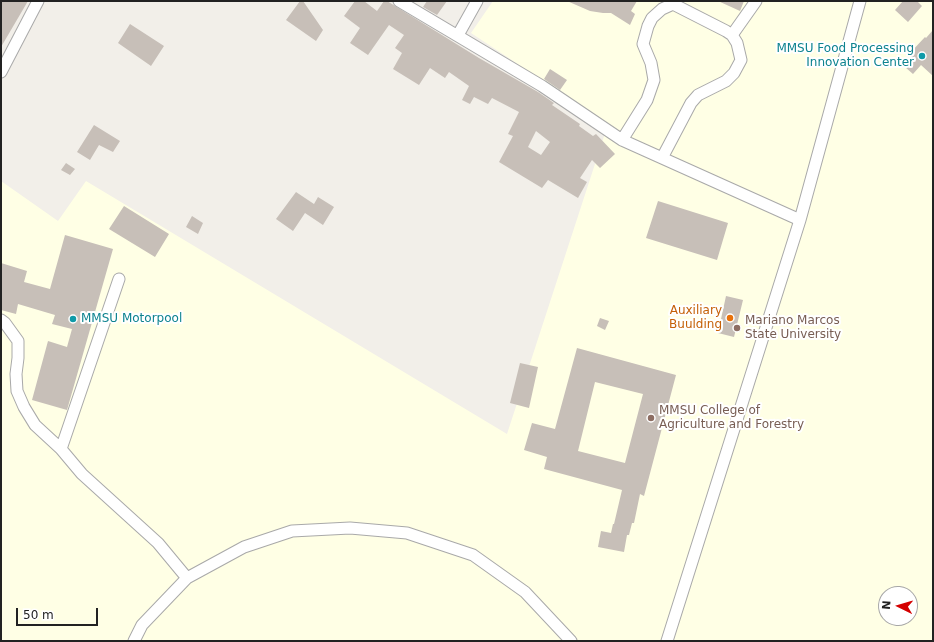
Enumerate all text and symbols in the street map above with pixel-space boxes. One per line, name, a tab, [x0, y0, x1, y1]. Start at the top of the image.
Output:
place label: MMSU Food Processing Innovation Center	[776, 42, 914, 70]
marker: MMSU Food Processing Innovation Center	[917, 51, 927, 61]
place label: Auxiliary Buulding	[669, 304, 722, 332]
place label: MMSU Motorpool	[81, 312, 182, 326]
marker: Auxiliary Buulding	[725, 313, 735, 323]
marker: MMSU Motorpool	[68, 314, 78, 324]
place label: Mariano Marcos State University	[745, 314, 841, 342]
marker: Mariano Marcos State University	[732, 323, 742, 333]
place label: MMSU College of Agriculture and Forestry	[659, 404, 804, 432]
marker: MMSU College of Agriculture and Forestry	[646, 413, 656, 423]
north arrow	[878, 586, 918, 626]
scale bar	[18, 600, 100, 626]
text: N	[880, 600, 893, 610]
text: 50 m	[23, 608, 54, 622]

